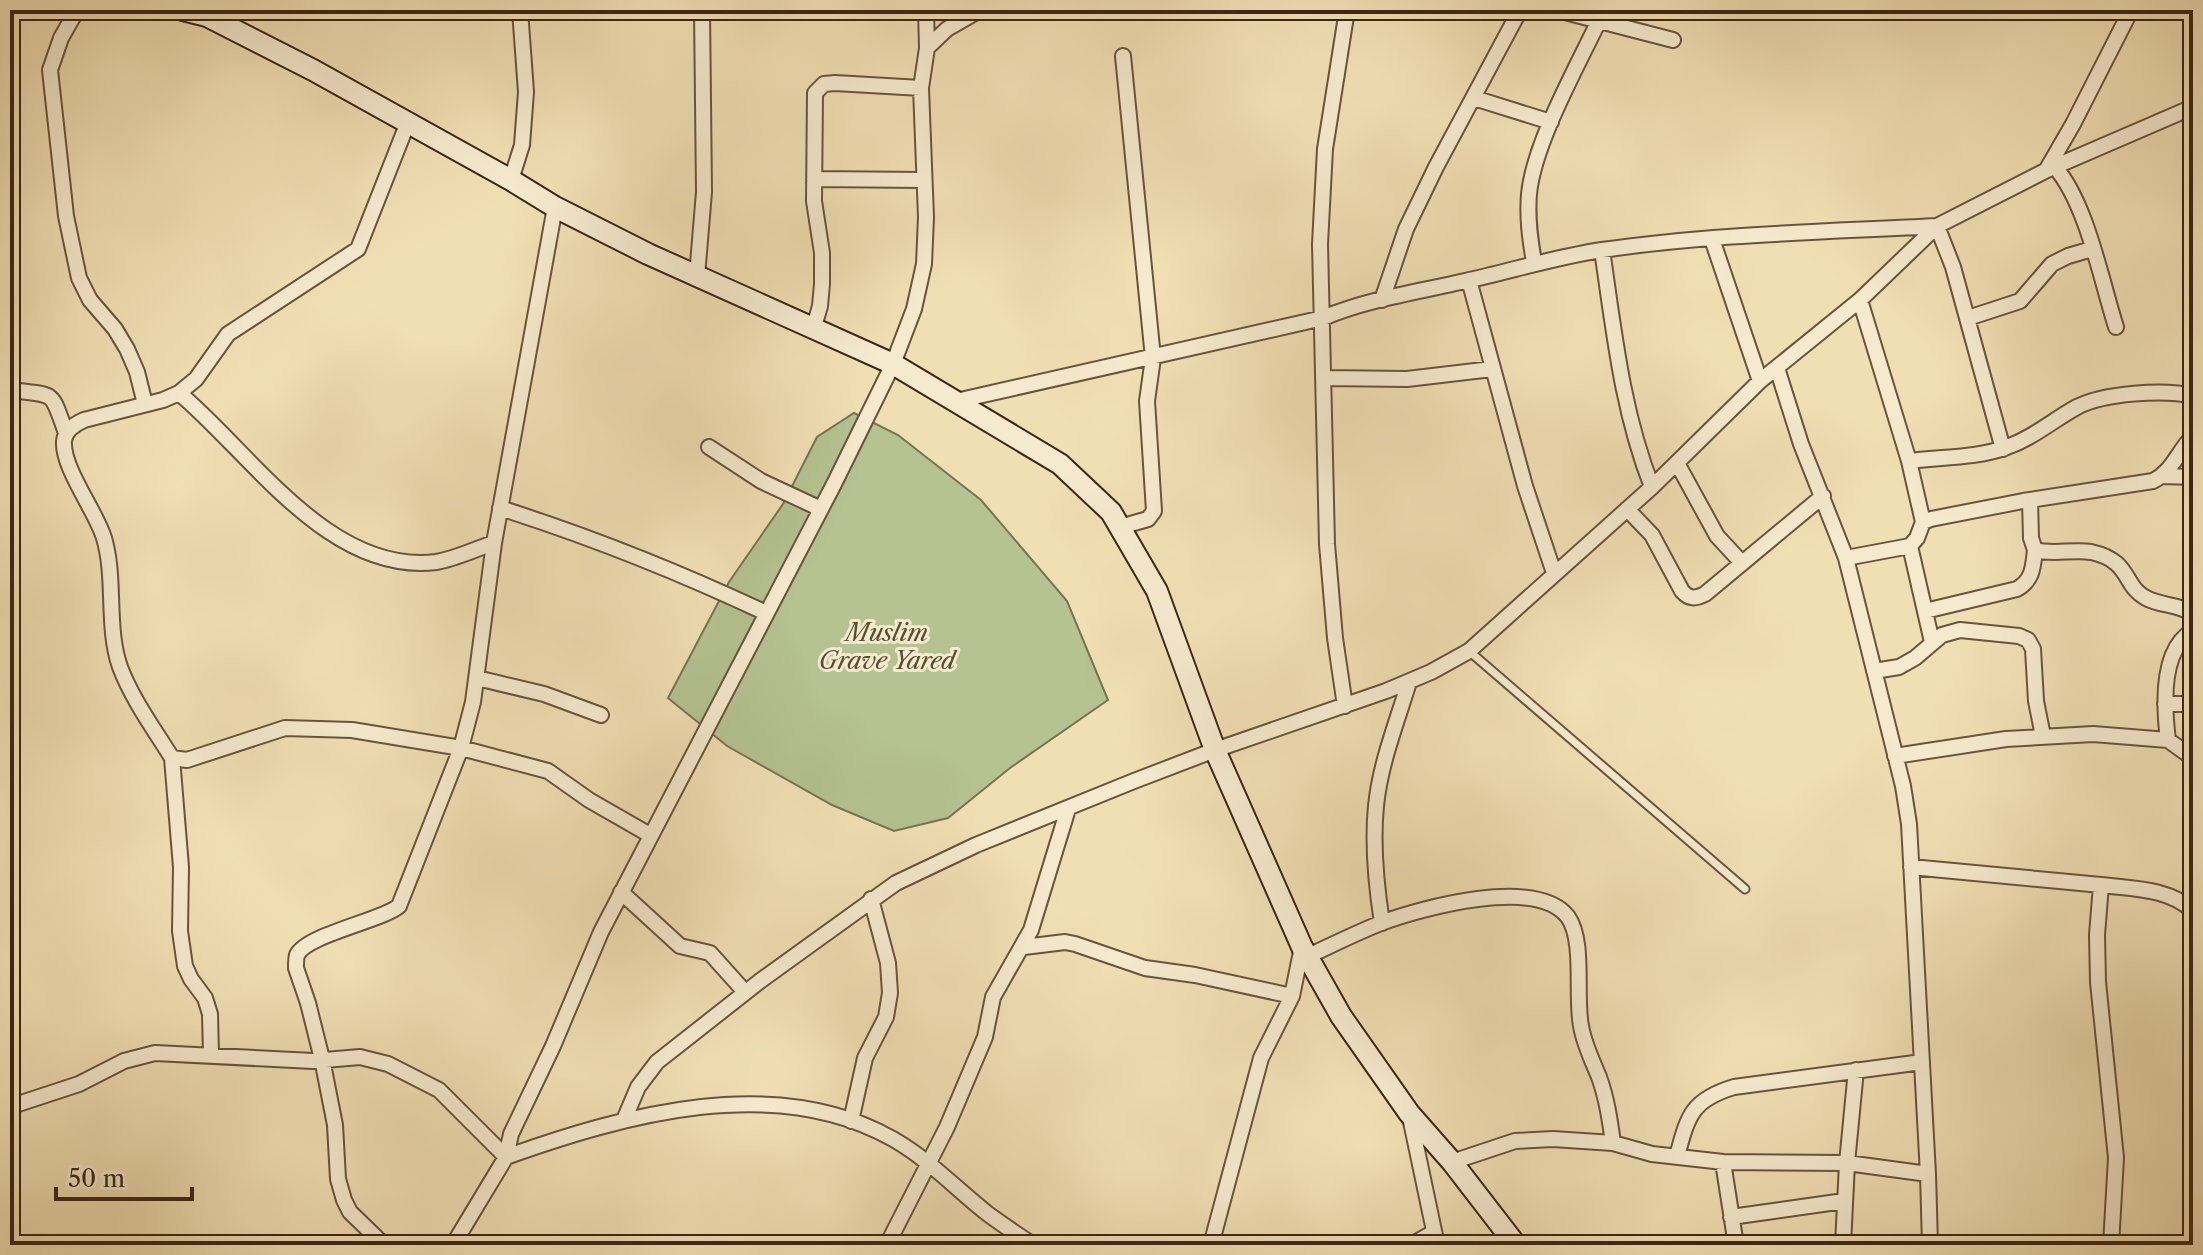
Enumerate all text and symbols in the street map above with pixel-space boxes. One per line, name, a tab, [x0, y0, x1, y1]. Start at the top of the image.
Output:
park label: Muslim Grave Yared	[819, 618, 958, 675]
scale bar	[56, 1151, 192, 1201]
text: 50 m	[68, 1164, 125, 1193]

